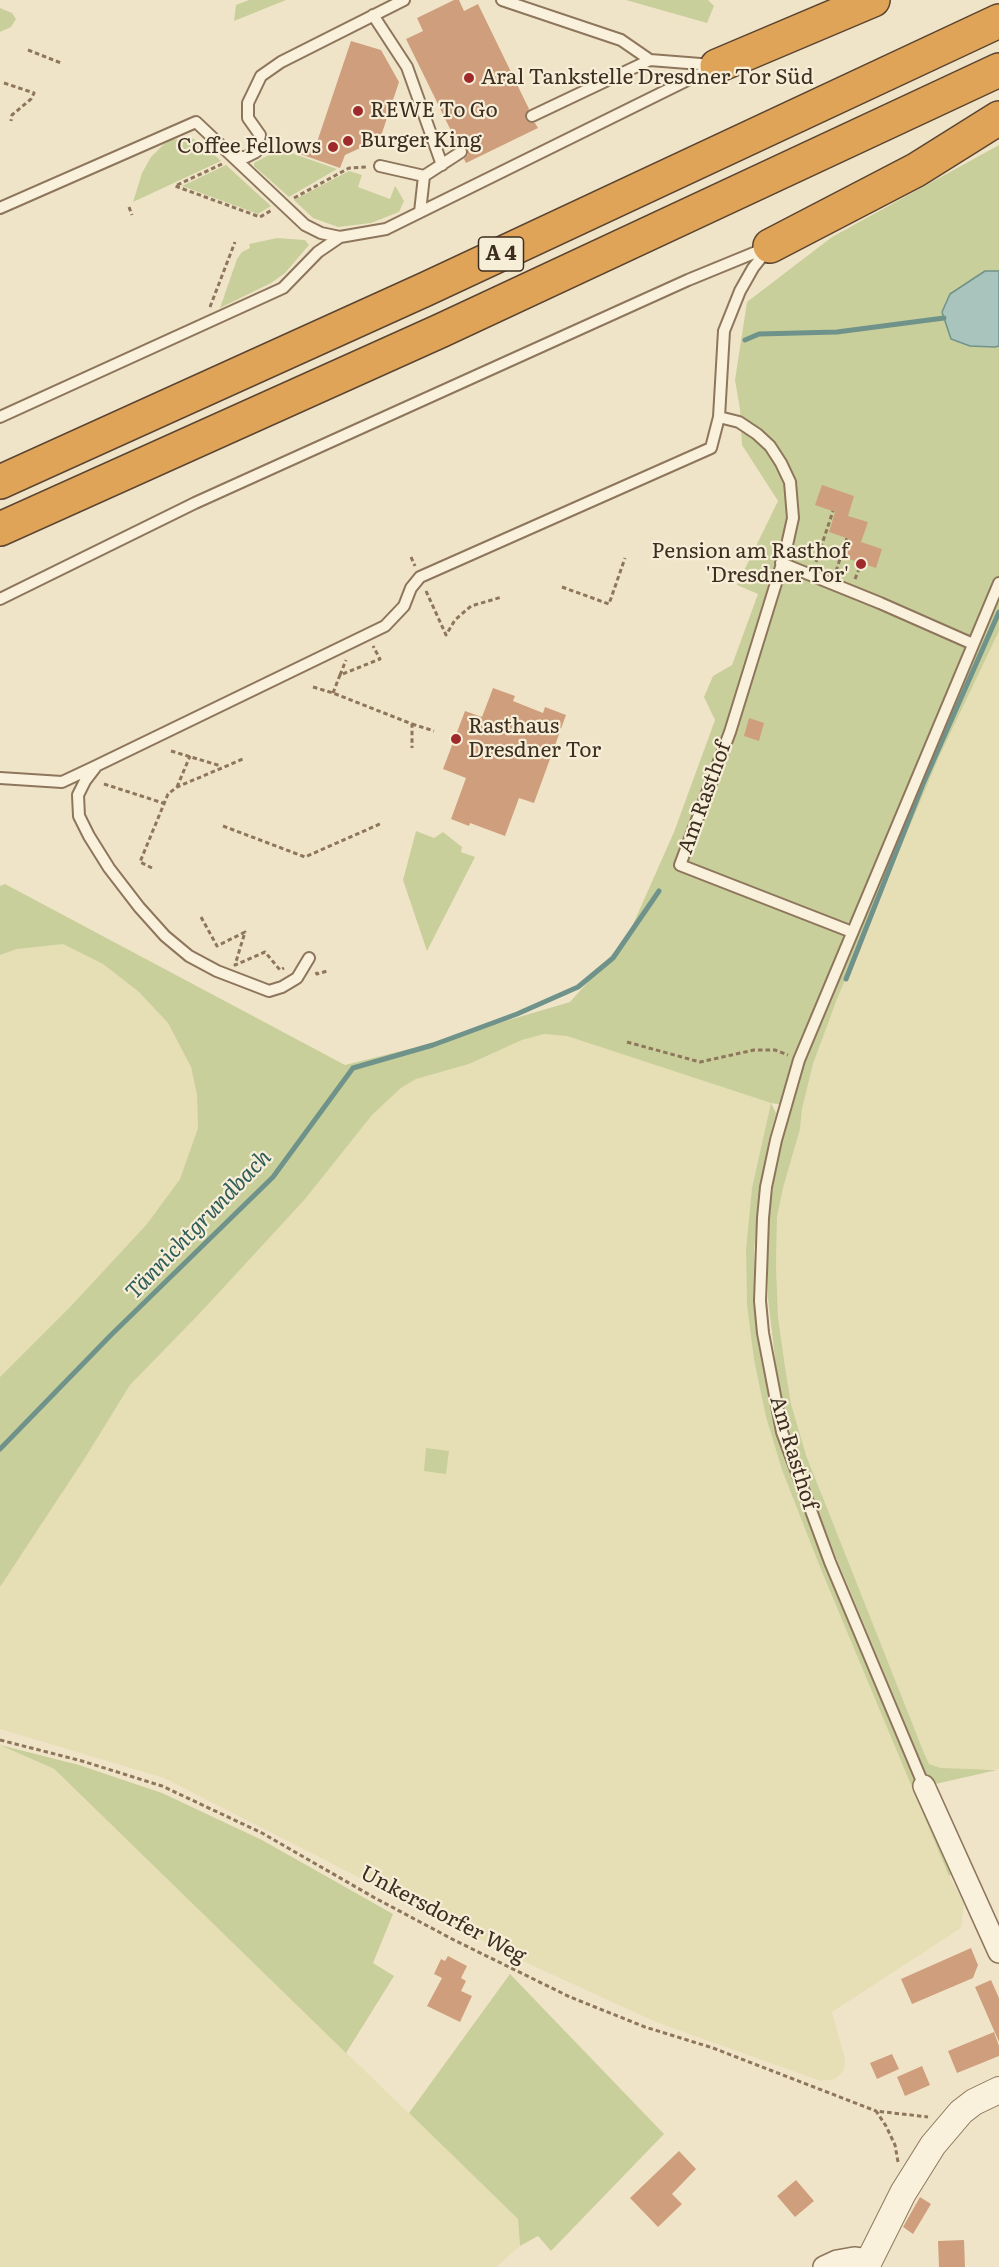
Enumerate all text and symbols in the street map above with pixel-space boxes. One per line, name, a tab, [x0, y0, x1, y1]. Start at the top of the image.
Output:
place label: Aral Tankstelle Dresdner Tor Süd	[481, 65, 814, 91]
marker: Aral Tankstelle Dresdner Tor Süd	[462, 71, 476, 85]
place label: REWE To Go	[370, 98, 498, 124]
marker: REWE To Go	[351, 104, 365, 118]
place label: Burger King	[360, 128, 482, 154]
place label: Coffee Fellows	[177, 134, 321, 160]
marker: Burger King	[341, 134, 355, 148]
marker: Coffee Fellows	[326, 140, 340, 154]
road number: A 4	[478, 237, 524, 271]
place label: Pension am Rasthof 'Dresdner Tor'	[652, 539, 849, 589]
marker: Pension am Rasthof 'Dresdner Tor'	[854, 557, 868, 571]
place label: Rasthaus Dresdner Tor	[468, 714, 601, 764]
marker: Rasthaus Dresdner Tor	[449, 732, 463, 746]
street label: Am Rasthof	[673, 738, 737, 858]
water label: Tännichtgrundbach	[121, 1145, 277, 1305]
street label: Am Rasthof	[764, 1393, 822, 1513]
street label: Unkersdorfer Weg	[356, 1861, 530, 1969]

